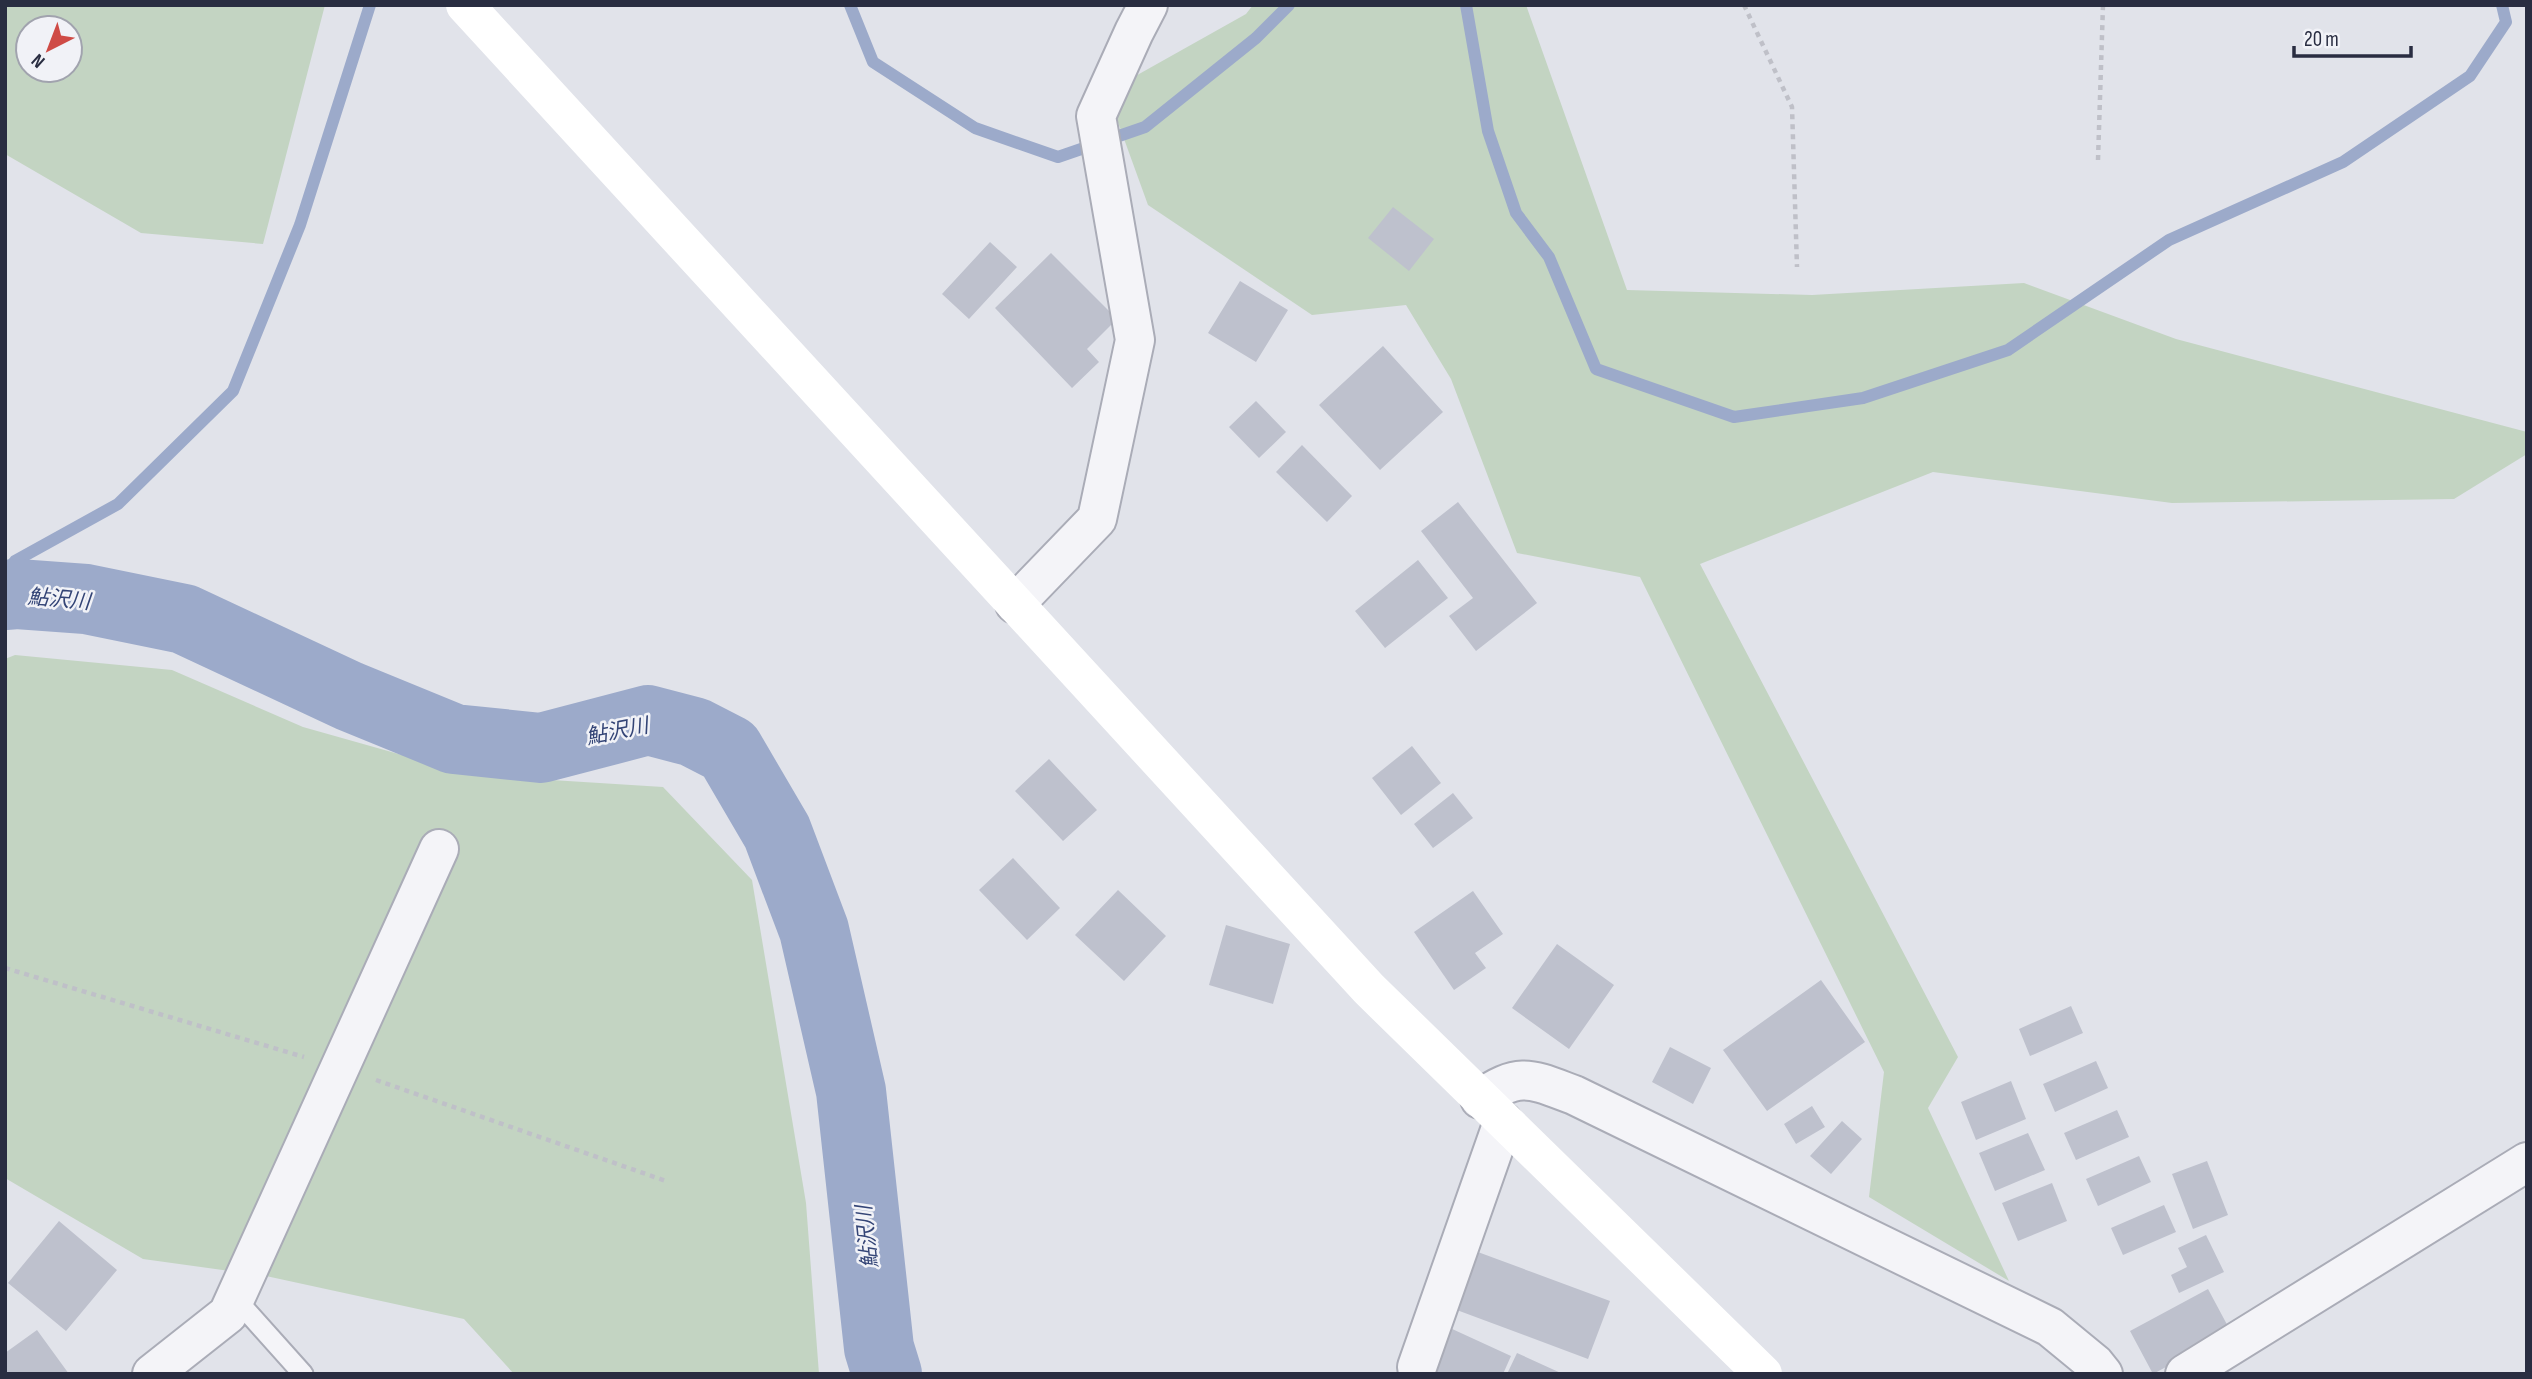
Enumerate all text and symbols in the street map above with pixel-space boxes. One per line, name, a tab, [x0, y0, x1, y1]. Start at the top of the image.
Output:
north arrow	[14, 14, 84, 84]
scale bar	[2294, 14, 2411, 58]
text: 20 m	[2304, 27, 2339, 52]
text: N	[27, 49, 50, 72]
water label: 鮎沢川	[26, 584, 93, 615]
water label: 鮎沢川	[584, 713, 652, 750]
water label: 鮎沢川	[852, 1202, 883, 1270]

